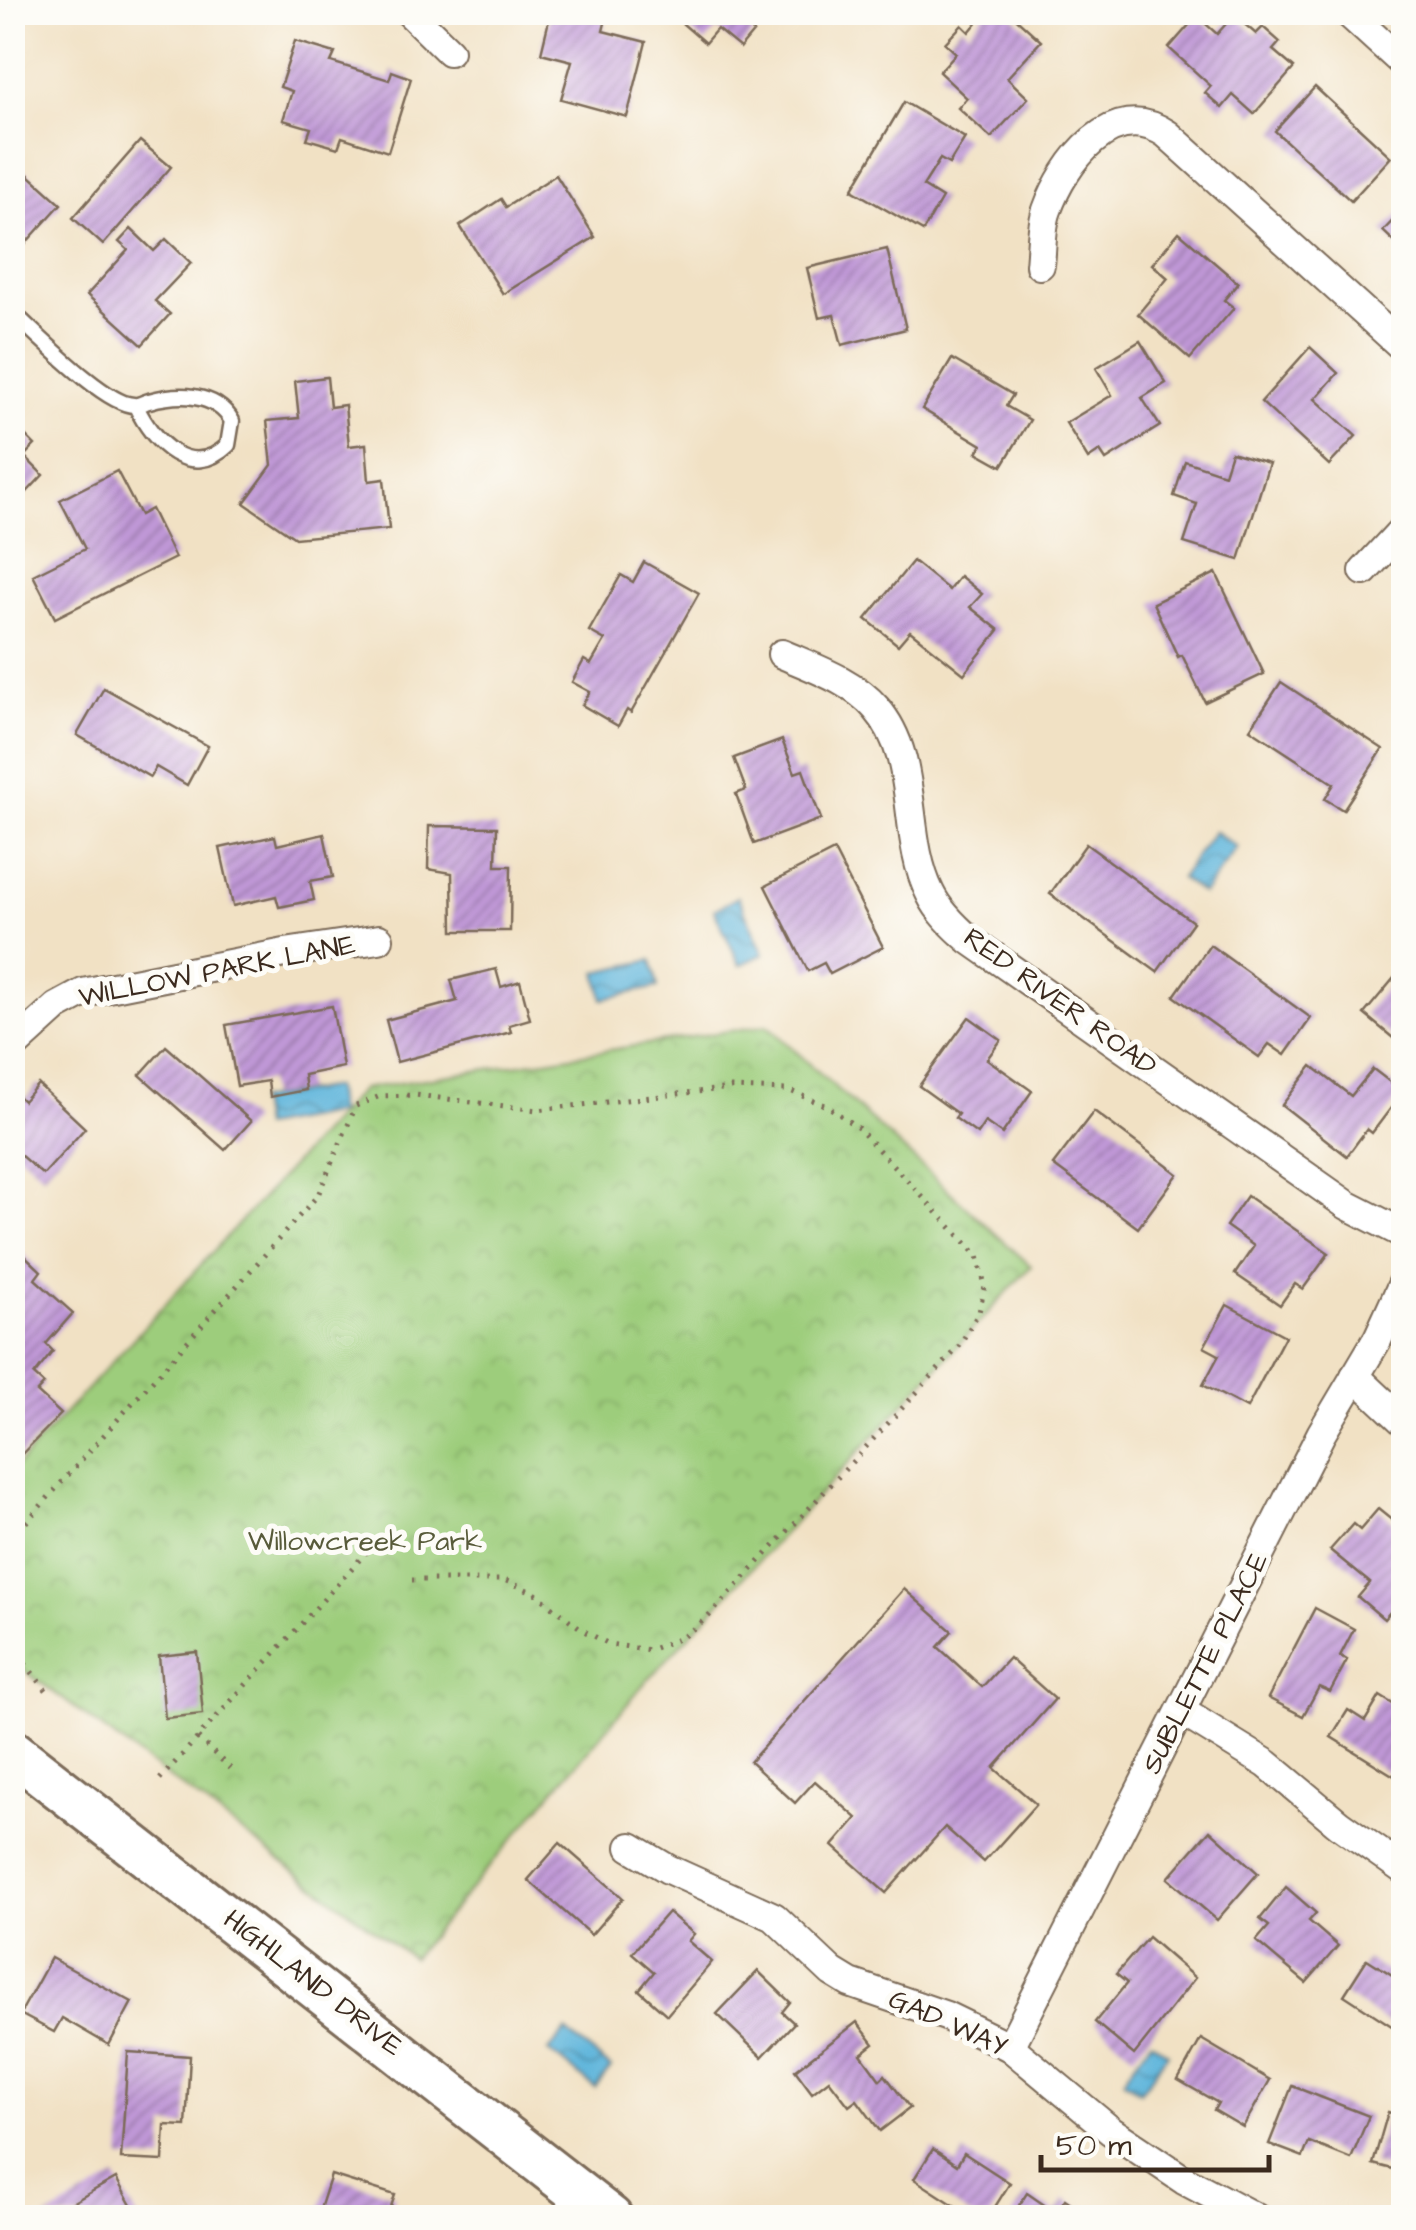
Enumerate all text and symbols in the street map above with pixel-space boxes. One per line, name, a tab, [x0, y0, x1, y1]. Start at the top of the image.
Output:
street label: RED RIVER ROAD	[955, 919, 1165, 1085]
street label: WILLOW PARK LANE	[75, 925, 359, 1017]
park label: Willowcreek Park	[248, 1522, 482, 1561]
street label: SUBLETTE PLACE	[1132, 1545, 1278, 1780]
street label: HIGHLAND DRIVE	[215, 1900, 411, 2066]
street label: GAD WAY	[883, 1980, 1013, 2066]
scale bar	[1041, 2110, 1268, 2172]
text: 50 m	[1056, 2125, 1132, 2167]

